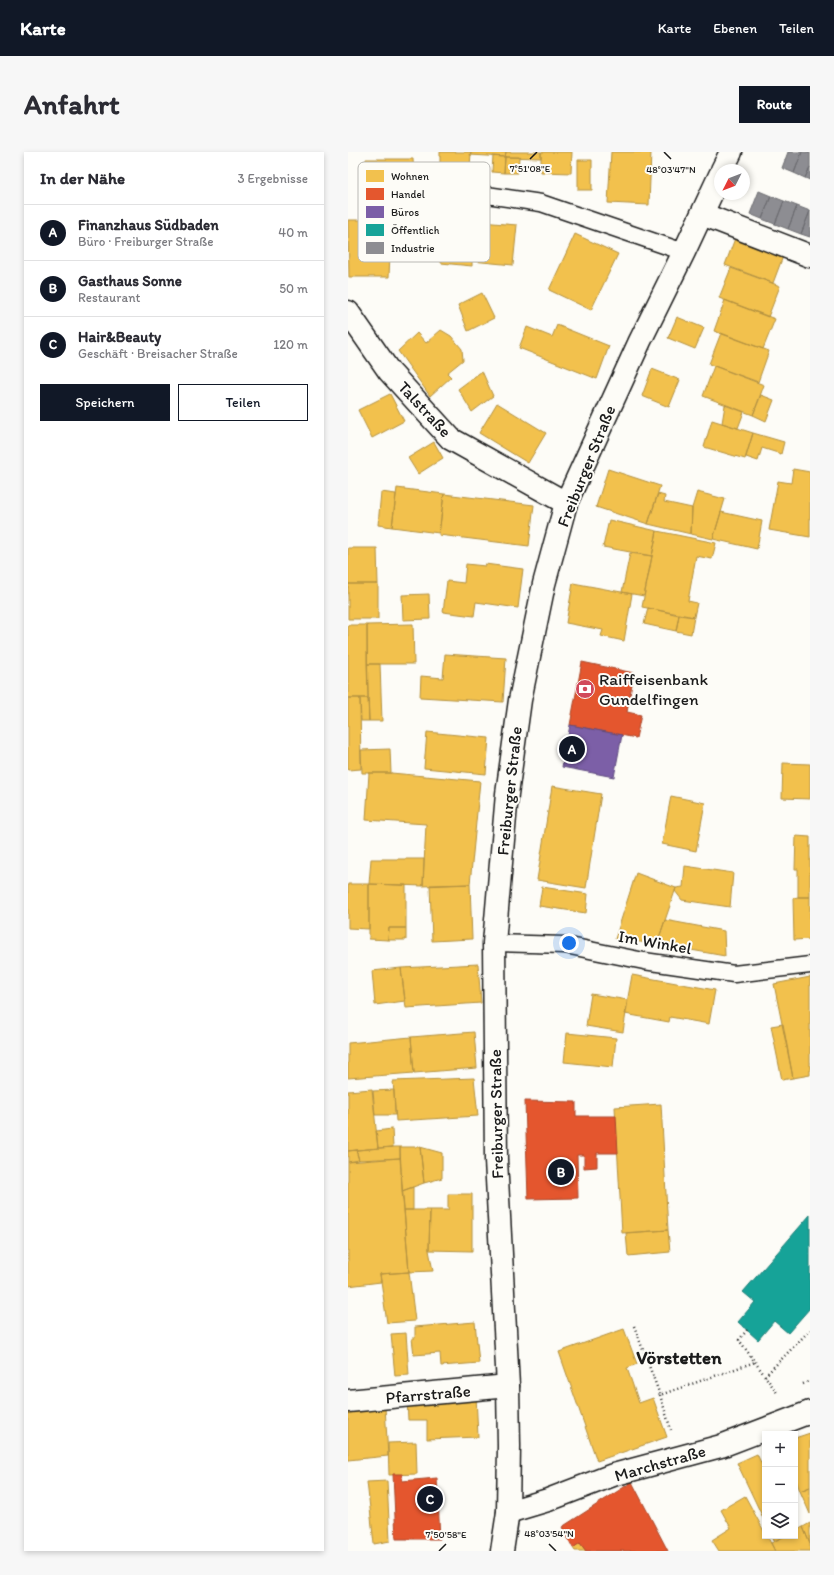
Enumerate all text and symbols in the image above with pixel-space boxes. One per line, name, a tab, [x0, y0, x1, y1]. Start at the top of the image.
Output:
text: Karte	[20, 17, 66, 40]
text: Karte	[658, 20, 691, 37]
text: Ebenen	[713, 20, 757, 37]
text: Teilen	[779, 20, 814, 37]
button: Route	[739, 86, 810, 123]
text: Anfahrt	[24, 87, 119, 121]
legend	[358, 162, 490, 262]
text: 7°51'08"E	[510, 162, 551, 175]
text: 48°03'47"N	[646, 163, 696, 176]
north arrow	[714, 164, 750, 200]
text: In der Nähe	[40, 168, 125, 188]
text: Wohnen	[391, 170, 430, 183]
text: 3 Ergebnisse	[238, 171, 308, 186]
text: Handel	[391, 188, 425, 201]
text: Büros	[391, 206, 419, 219]
text: Finanzhaus Südbaden	[78, 216, 219, 234]
text: Öffentlich	[391, 224, 440, 237]
text: A	[49, 225, 57, 240]
text: 40 m	[278, 225, 308, 240]
text: Büro · Freiburger Straße	[78, 234, 213, 249]
text: Industrie	[391, 242, 435, 255]
text: Gasthaus Sonne	[78, 272, 182, 290]
text: B	[49, 281, 57, 296]
text: 50 m	[279, 281, 308, 296]
text: Restaurant	[78, 290, 140, 305]
text: Hair&Beauty	[78, 328, 161, 346]
text: C	[49, 337, 57, 352]
text: 120 m	[273, 337, 308, 352]
text: Geschäft · Breisacher Straße	[78, 346, 238, 361]
street label: Talstraße	[394, 377, 456, 441]
button: Speichern	[40, 384, 170, 421]
button: Teilen	[178, 384, 308, 421]
street label: Freiburger Straße	[552, 402, 620, 530]
place label: Raiffeisenbank Gundelfingen	[599, 669, 708, 709]
bank icon: Raiffeisenbank Gundelfingen	[574, 678, 596, 700]
street label: Freiburger Straße	[492, 726, 526, 856]
pin: A	[559, 734, 585, 764]
street label: Im Winkel	[617, 926, 693, 958]
your location	[559, 933, 579, 953]
street label: Freiburger Straße	[485, 1049, 507, 1179]
pin: B	[548, 1157, 574, 1187]
district label: Vörstetten	[636, 1346, 722, 1369]
street label: Pfarrstraße	[385, 1380, 471, 1408]
map controls	[762, 1431, 798, 1539]
button: +	[762, 1431, 798, 1467]
street label: Marchstraße	[612, 1440, 708, 1486]
button: −	[762, 1467, 798, 1503]
pin: C	[417, 1484, 443, 1514]
button: layers	[762, 1503, 798, 1539]
text: 48°03'54"N	[524, 1527, 574, 1540]
text: 7°50'58"E	[425, 1528, 467, 1541]

